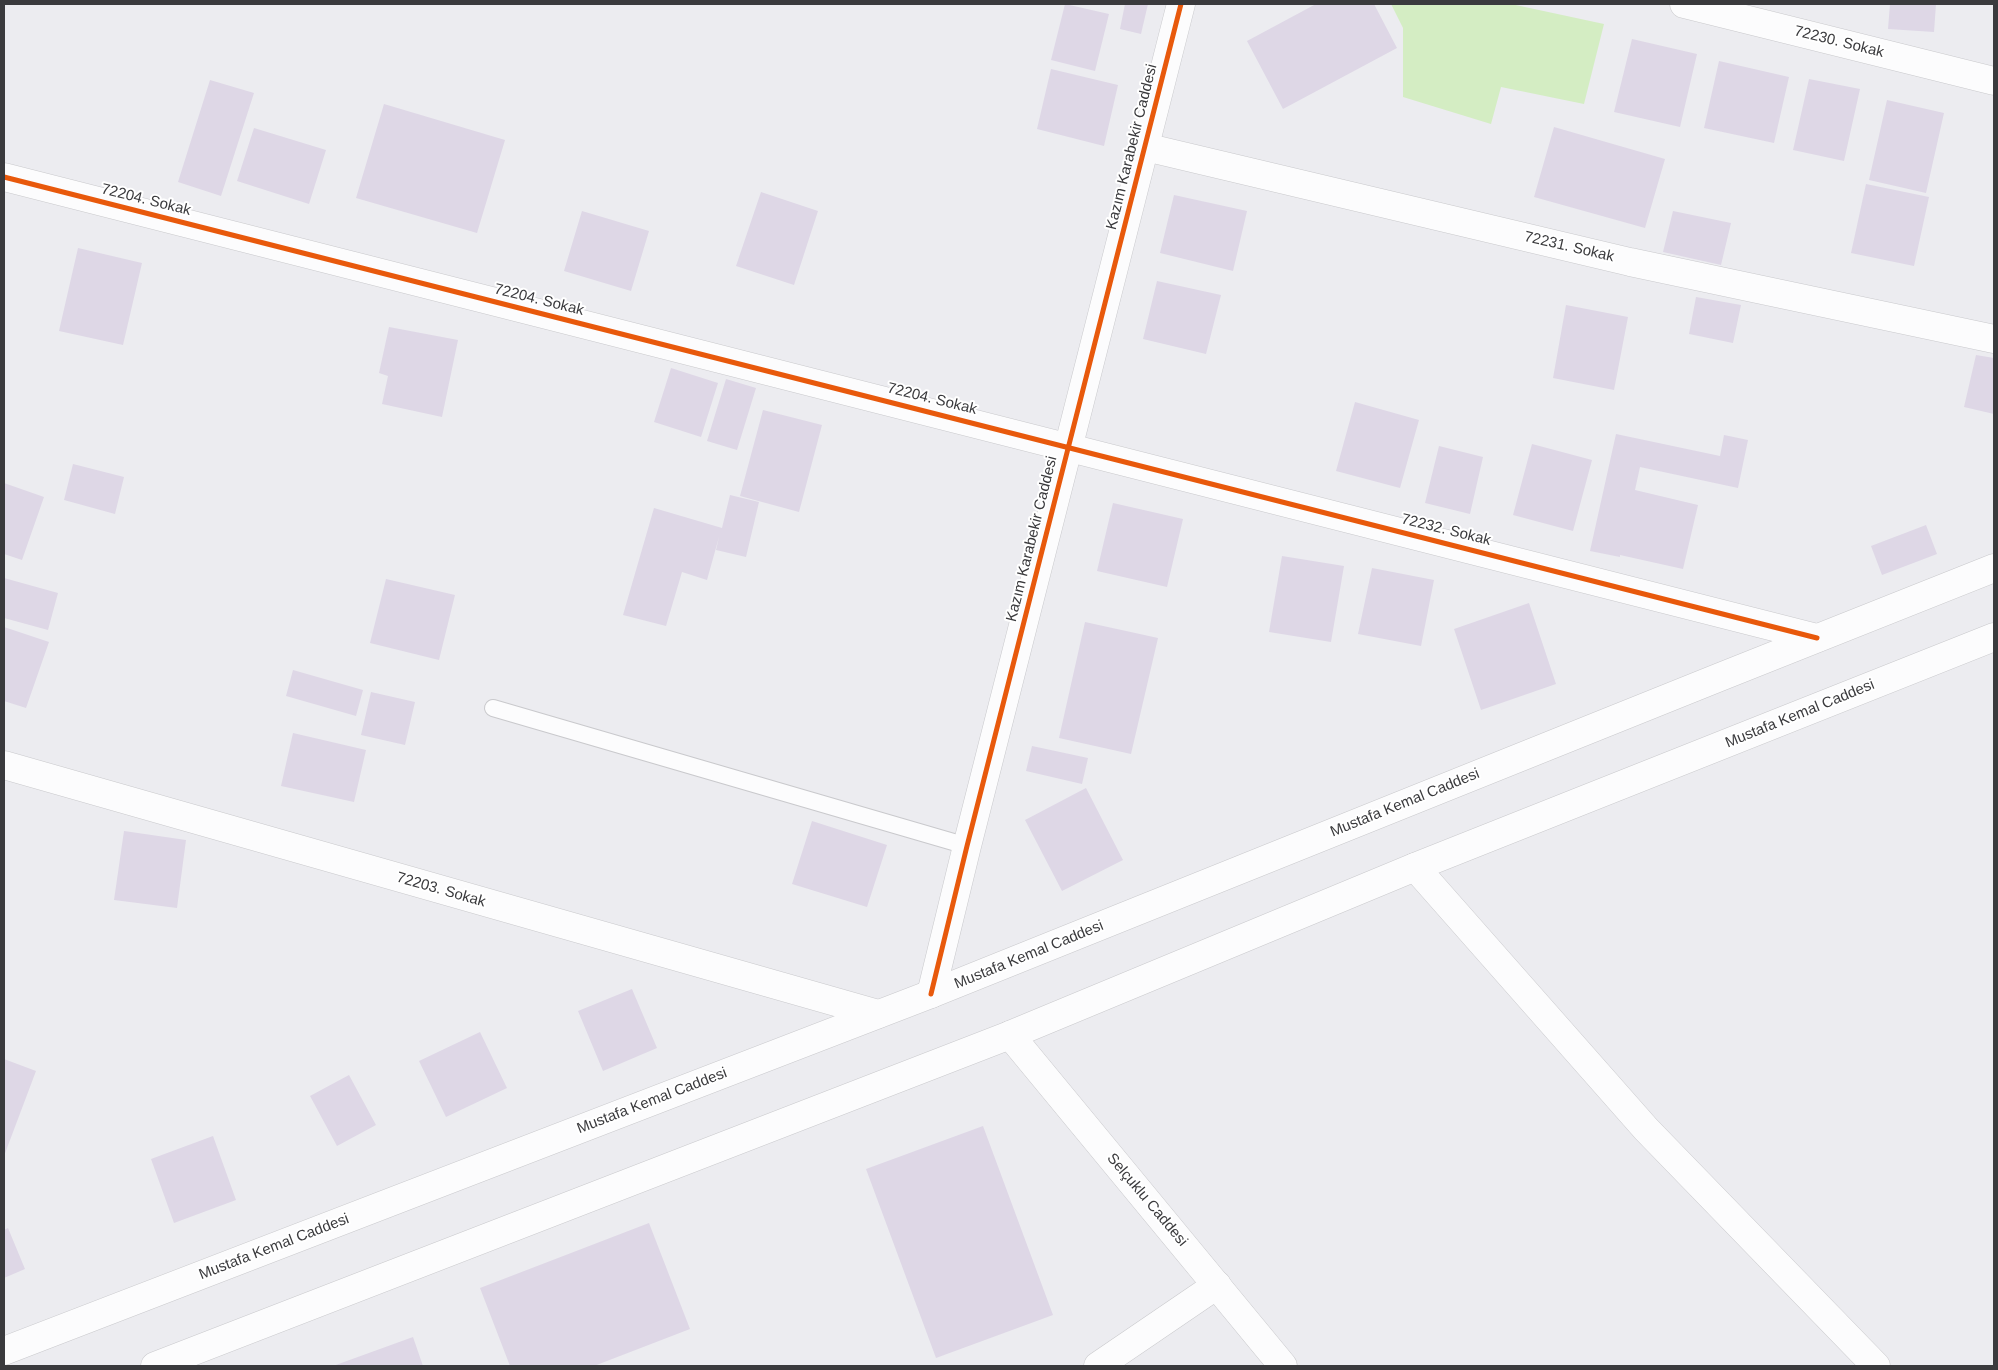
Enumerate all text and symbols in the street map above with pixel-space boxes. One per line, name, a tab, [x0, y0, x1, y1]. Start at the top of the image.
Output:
street label: 72230. Sokak	[1792, 22, 1886, 62]
street label: Kazım Karabekir Caddesi	[1103, 62, 1161, 232]
street label: 72204. Sokak	[99, 180, 193, 220]
street label: 72231. Sokak	[1522, 228, 1616, 266]
street label: 72204. Sokak	[492, 280, 586, 320]
street label: 72204. Sokak	[885, 379, 979, 419]
street label: Kazım Karabekir Caddesi	[1003, 454, 1061, 624]
street label: 72232. Sokak	[1399, 510, 1493, 550]
street label: Mustafa Kemal Caddesi	[1723, 676, 1877, 752]
street label: Mustafa Kemal Caddesi	[1328, 765, 1482, 841]
street label: 72203. Sokak	[394, 869, 488, 911]
street label: Mustafa Kemal Caddesi	[952, 917, 1106, 993]
street label: Mustafa Kemal Caddesi	[574, 1064, 730, 1138]
street label: Selçuklu Caddesi	[1103, 1150, 1191, 1250]
street label: Mustafa Kemal Caddesi	[196, 1210, 352, 1284]

